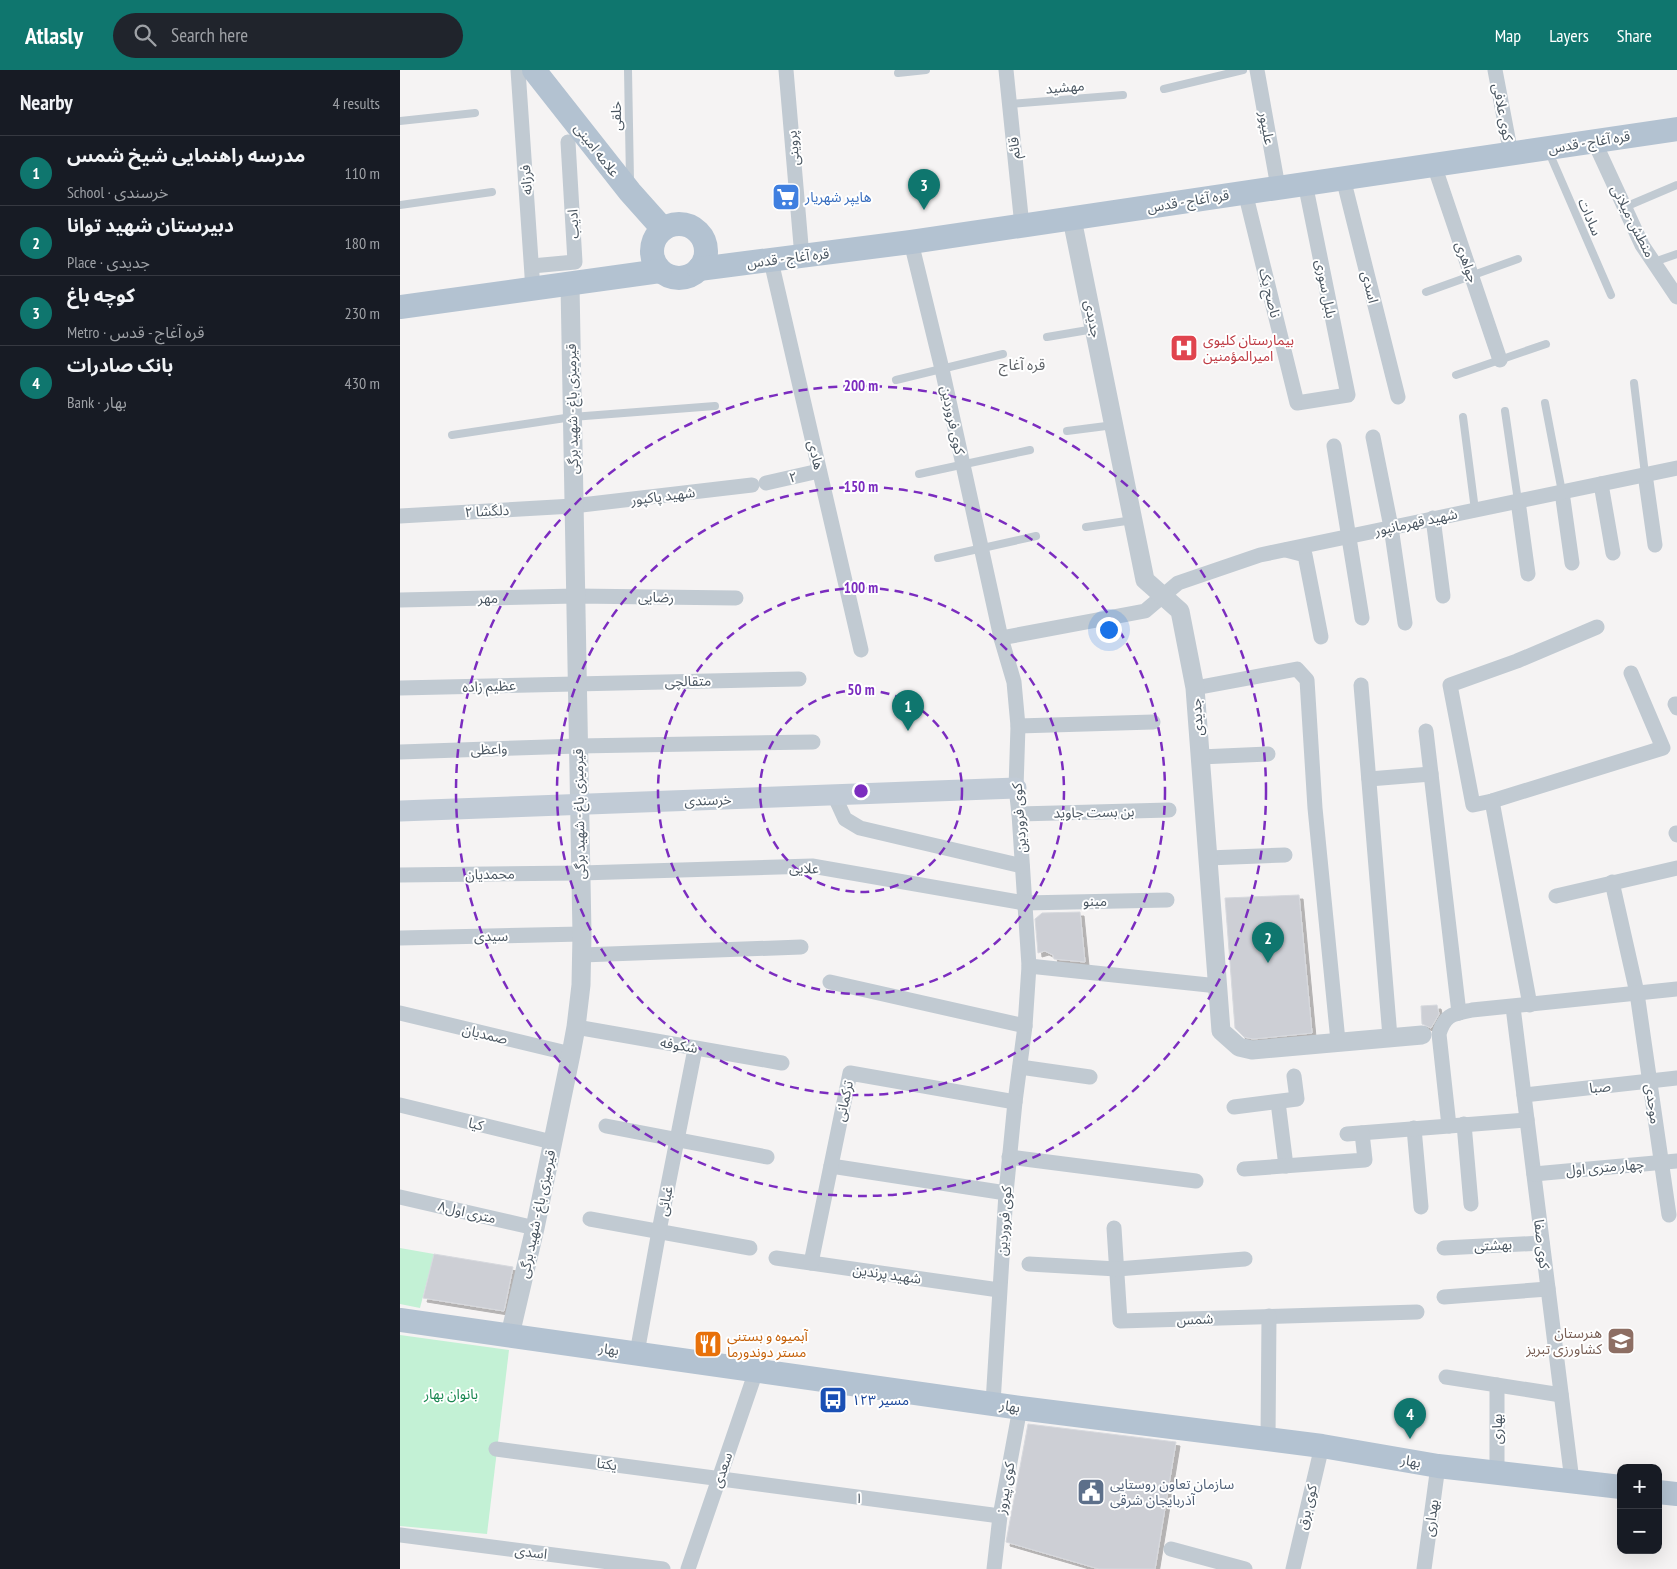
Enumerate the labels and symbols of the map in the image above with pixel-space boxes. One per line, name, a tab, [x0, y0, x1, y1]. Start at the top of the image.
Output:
street label: مهشید	[1045, 76, 1085, 98]
street label: کوی علافی	[1489, 82, 1517, 142]
street label: خلقی	[607, 101, 625, 131]
street label: علیپور	[1254, 109, 1279, 146]
street label: علامه امینی	[570, 119, 624, 181]
street label: قره آغاج - قدس	[1547, 127, 1632, 159]
street label: پروینی	[782, 130, 805, 166]
street label: قائم	[1004, 136, 1026, 160]
street label: فرزانه	[516, 164, 536, 196]
pin: 3	[908, 169, 940, 210]
supermarket icon: هایپر شهریار	[771, 182, 801, 212]
street label: منطش-میلانی	[1607, 182, 1659, 260]
street label: قره آغاج - قدس	[1146, 186, 1231, 218]
place label: هایپر شهریار	[804, 188, 872, 207]
street label: سادات	[1574, 196, 1606, 238]
street label: ادیب	[563, 209, 583, 239]
street label: جواهری	[1452, 239, 1482, 285]
street label: قره آغاج - قدس	[746, 244, 830, 274]
street label: بلبل سوری	[1312, 258, 1341, 320]
street label: ناصح یک	[1253, 266, 1285, 320]
street label: اسدی	[1357, 269, 1383, 305]
street label: جدیدی	[1081, 299, 1105, 339]
place label: بیمارستان کلیوی امیرالمؤمنین	[1203, 331, 1294, 365]
hospital icon: بیمارستان کلیوی امیرالمؤمنین	[1169, 333, 1199, 363]
street label: قیرمیزی باغ - شهید برگی	[562, 344, 584, 474]
district label: قره آغاج	[999, 355, 1045, 377]
text: 200 m	[844, 376, 878, 395]
street label: کوی فروردین	[937, 384, 969, 456]
street label: هادی	[804, 439, 828, 471]
street label: ۲	[787, 467, 799, 487]
text: 150 m	[844, 477, 878, 496]
street label: شهید پاکپور	[629, 483, 696, 510]
street label: دلگشا ۲	[464, 501, 510, 521]
street label: شهید قهرمانپور	[1372, 504, 1459, 541]
text: 100 m	[844, 578, 878, 597]
street label: رضایی	[638, 588, 674, 606]
street label: مهر	[477, 589, 498, 607]
your location	[1096, 617, 1122, 643]
street label: متقالچی	[665, 672, 711, 691]
street label: عظیم زاده	[462, 676, 516, 698]
text: 50 m	[847, 680, 875, 699]
pin: 1	[892, 690, 924, 731]
street label: جدیدی	[1187, 697, 1207, 737]
street label: واعظی	[470, 739, 508, 759]
street label: قیرمیزی باغ - شهید برگی	[569, 749, 591, 879]
centre of rings	[852, 782, 870, 800]
street label: کوی فروردین	[1008, 782, 1030, 853]
street label: خرسندی	[684, 790, 732, 810]
street label: بن بست جاوید	[1053, 802, 1135, 822]
street label: علایی	[789, 858, 819, 878]
street label: محمدیان	[465, 865, 515, 883]
street label: مینو	[1083, 892, 1107, 910]
pin: 2	[1252, 922, 1284, 963]
street label: سیدی	[474, 927, 508, 945]
street label: صمدیان	[461, 1020, 510, 1048]
street label: شکوفه	[659, 1033, 699, 1057]
street label: صبا	[1588, 1077, 1612, 1097]
street label: ترکمانی	[831, 1079, 857, 1123]
street label: موحدی	[1641, 1083, 1665, 1125]
street label: کیا	[467, 1113, 486, 1135]
street label: قیرمیزی باغ - شهید برگی	[515, 1148, 561, 1280]
street label: چهار متری اول	[1565, 1155, 1645, 1180]
street label: غبائی	[653, 1185, 677, 1217]
street label: کوی فروردین	[993, 1185, 1015, 1256]
street label: ۸متری اول	[436, 1197, 498, 1227]
street label: کوی صفا	[1530, 1218, 1554, 1270]
street label: بهشتی	[1473, 1235, 1513, 1255]
street label: شهید پرندین	[852, 1260, 922, 1289]
street label: شمس	[1176, 1309, 1214, 1329]
place label: هنرستان کشاورزی تبریز	[1525, 1324, 1602, 1358]
school or university icon: هنرستان کشاورزی تبریز	[1606, 1326, 1636, 1356]
place label: آبمیوه و بستنی مستر دوندورما	[727, 1327, 809, 1361]
restaurant icon: آبمیوه و بستنی مستر دوندورما	[693, 1329, 723, 1359]
street label: بهار	[597, 1339, 620, 1359]
park label: بانوان بهار	[423, 1385, 478, 1403]
bus stop icon: مسیر ۱۲۳	[818, 1385, 848, 1415]
place label: مسیر ۱۲۳	[852, 1391, 909, 1409]
street label: بهار	[998, 1395, 1022, 1416]
pin: 4	[1394, 1398, 1426, 1439]
street label: بهاری	[1488, 1413, 1506, 1444]
street label: سعدی	[708, 1450, 736, 1490]
street label: بهار	[1399, 1450, 1423, 1472]
street label: یکتا	[596, 1454, 618, 1474]
street label: کوی پیروز	[991, 1460, 1020, 1517]
place label: سازمان تعاون روستایی آذربایجان شرقی	[1110, 1475, 1234, 1509]
public building icon: سازمان تعاون روستایی آذربایجان شرقی	[1076, 1477, 1106, 1507]
street label: کوی برق	[1293, 1482, 1321, 1531]
street label: ۱	[854, 1489, 864, 1507]
street label: بهداری	[1419, 1498, 1443, 1538]
street label: اسدی	[514, 1541, 548, 1563]

